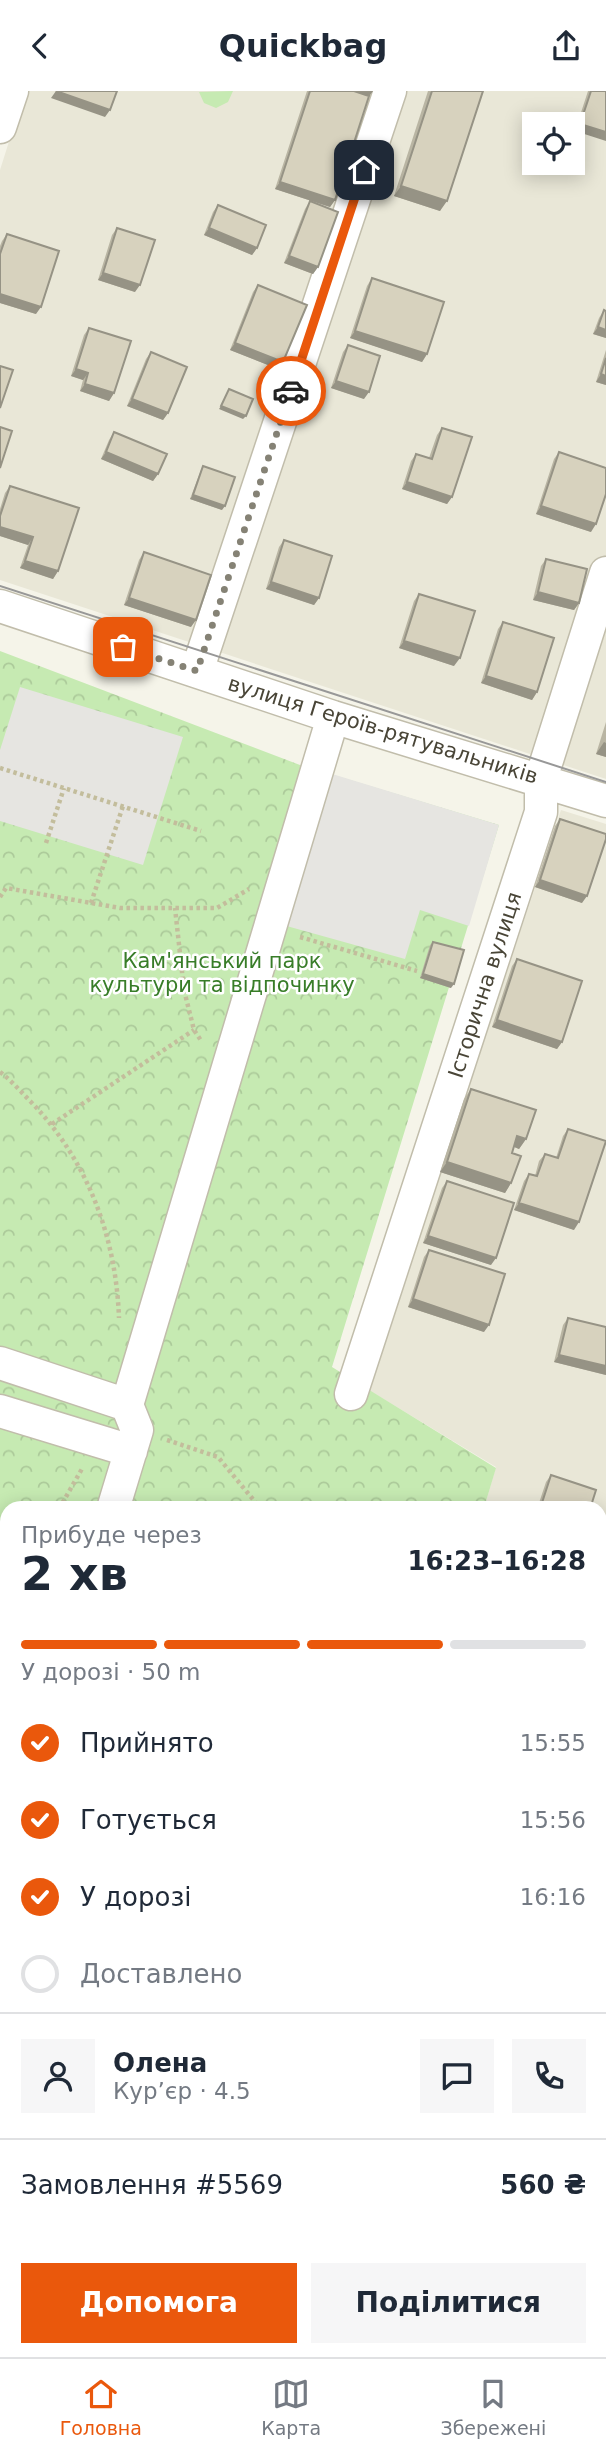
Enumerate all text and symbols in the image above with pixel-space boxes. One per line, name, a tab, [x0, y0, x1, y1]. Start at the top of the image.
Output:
icon: back	[21, 27, 59, 65]
text: Quickbag	[219, 27, 387, 65]
icon: share	[547, 27, 585, 65]
map controls	[522, 112, 585, 175]
button: locate	[522, 112, 585, 175]
pin	[334, 140, 394, 200]
icon: home	[345, 151, 383, 189]
courier	[256, 356, 326, 426]
icon: car	[272, 372, 310, 410]
pin	[93, 617, 153, 677]
icon: bag	[104, 628, 142, 666]
street label: вулиця Героїв-рятувальників	[225, 671, 541, 789]
street label: Історична вулиця	[444, 889, 526, 1081]
park label: Кам'янський парк культури та відпочинку	[89, 949, 355, 997]
text: Прибуде через	[21, 1522, 202, 1548]
text: 16:23–16:28	[407, 1546, 586, 1576]
text: 2 хв	[21, 1547, 128, 1601]
text: У дорозі · 50 m	[21, 1659, 201, 1685]
icon: check	[21, 1724, 59, 1762]
text: Прийнято	[80, 1728, 214, 1758]
text: 15:55	[520, 1730, 586, 1756]
icon: check	[21, 1801, 59, 1839]
text: Готується	[80, 1805, 217, 1835]
text: 15:56	[520, 1807, 586, 1833]
icon: check	[21, 1878, 59, 1916]
text: У дорозі	[80, 1882, 191, 1912]
text: 16:16	[520, 1884, 586, 1910]
text: Доставлено	[80, 1959, 242, 1989]
button: person	[21, 2039, 95, 2113]
button: chat	[420, 2039, 494, 2113]
button: phone	[512, 2039, 586, 2113]
text: Олена	[113, 2048, 207, 2078]
text: Кур’єр · 4.5	[113, 2078, 251, 2104]
text: Замовлення #5569	[21, 2170, 283, 2200]
text: 560 ₴	[500, 2170, 586, 2200]
button: Допомога	[21, 2263, 297, 2343]
button: Поділитися	[311, 2263, 586, 2343]
tab: Головна	[60, 2375, 142, 2439]
tab: Карта	[261, 2375, 321, 2439]
tab: Збережені	[440, 2375, 546, 2439]

